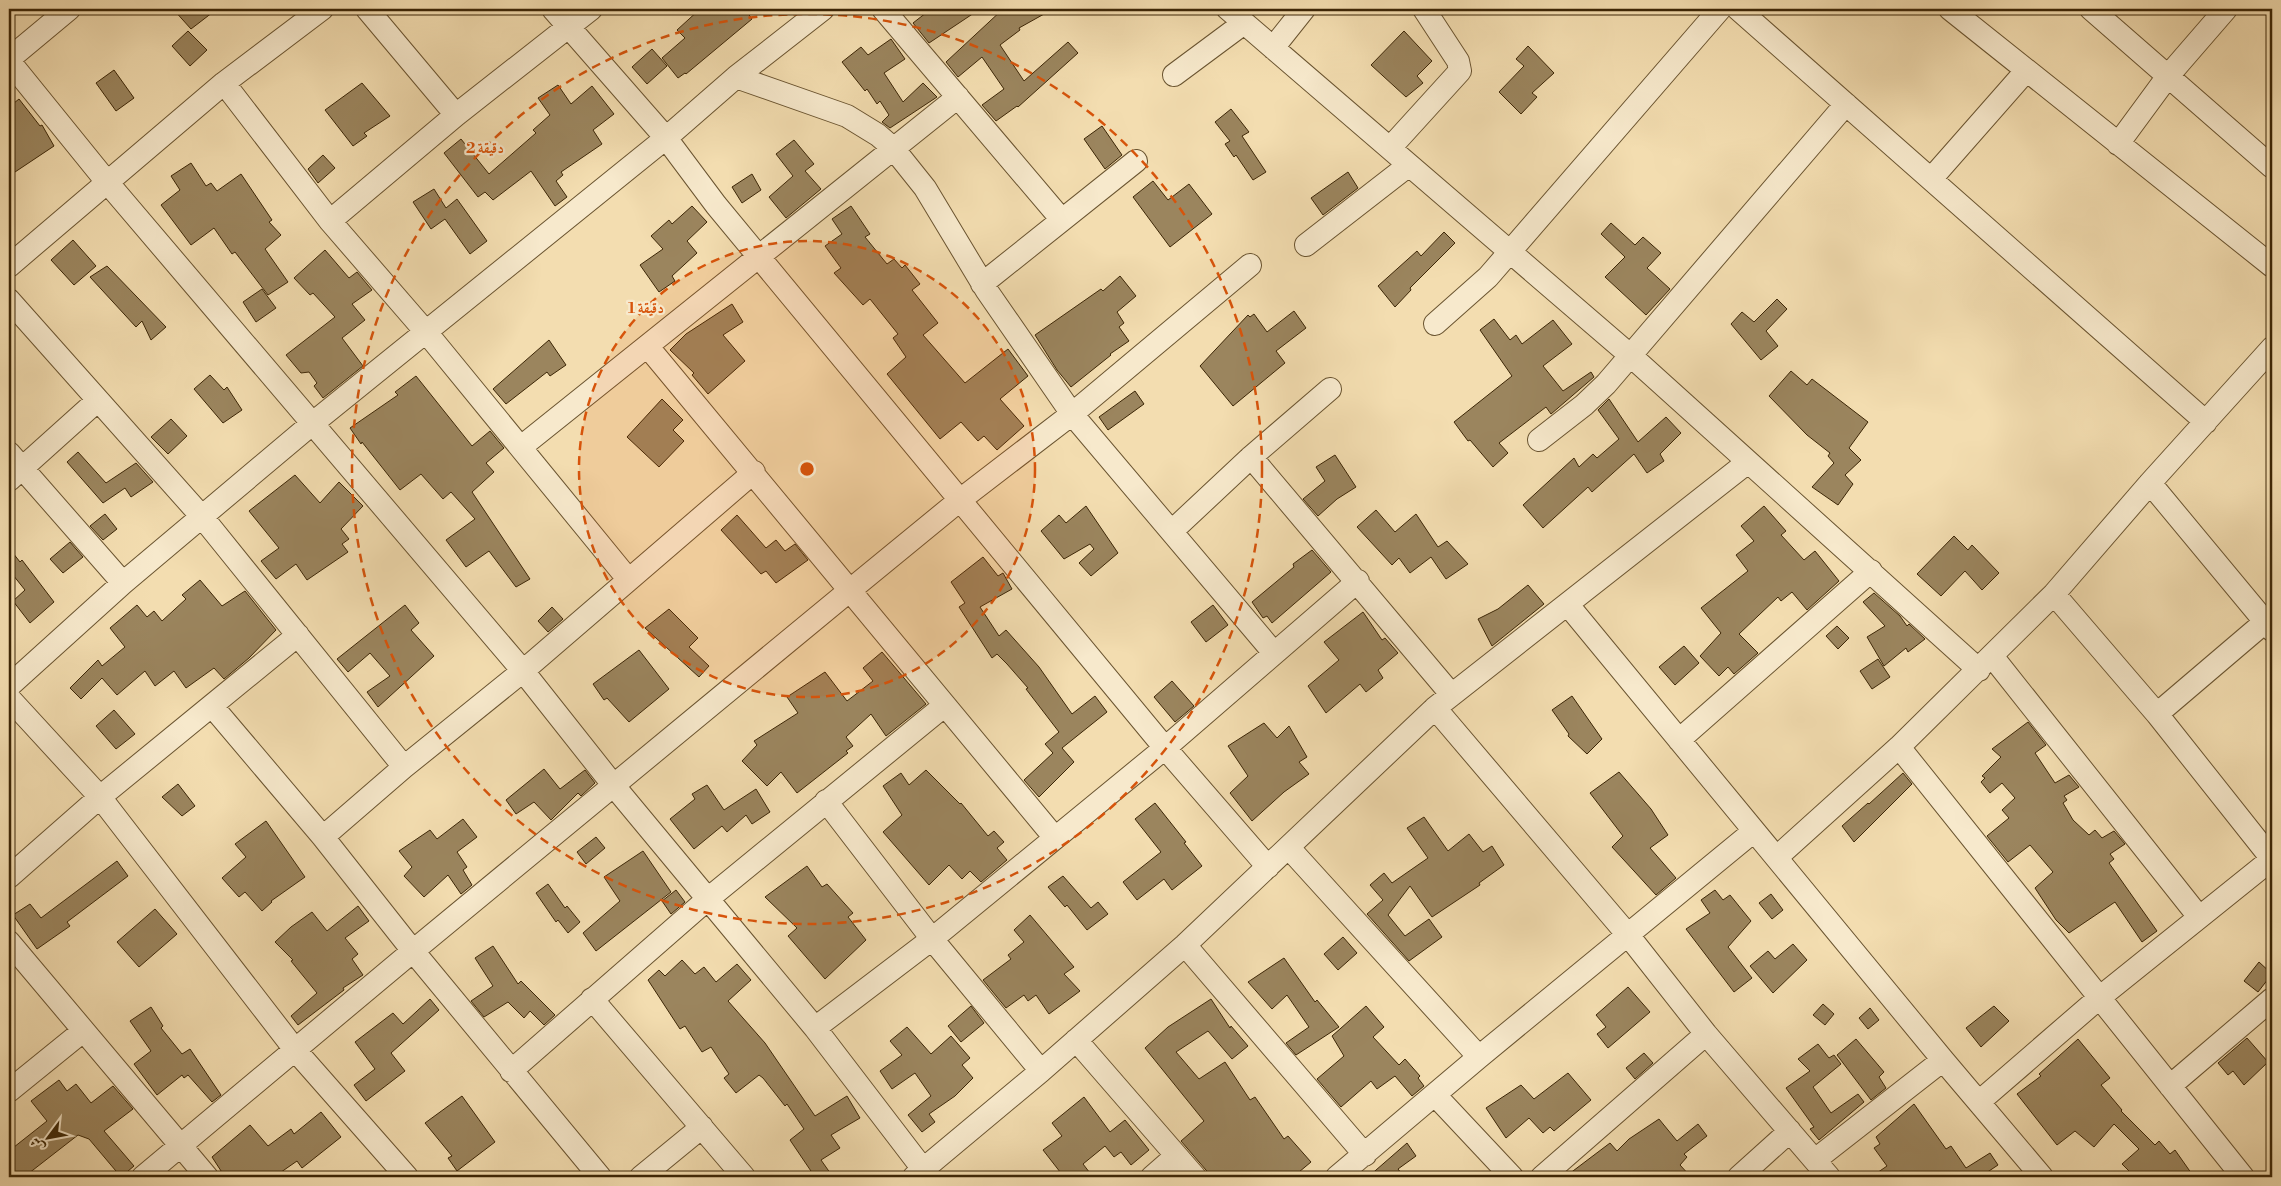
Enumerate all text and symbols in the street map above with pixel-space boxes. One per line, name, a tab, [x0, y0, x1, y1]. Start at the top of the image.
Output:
text: 2 دقيقة	[466, 139, 504, 158]
text: 1 دقيقة	[628, 299, 664, 318]
centre of rings	[798, 460, 816, 478]
north arrow	[22, 1114, 72, 1164]
text: ش	[26, 1134, 49, 1155]

